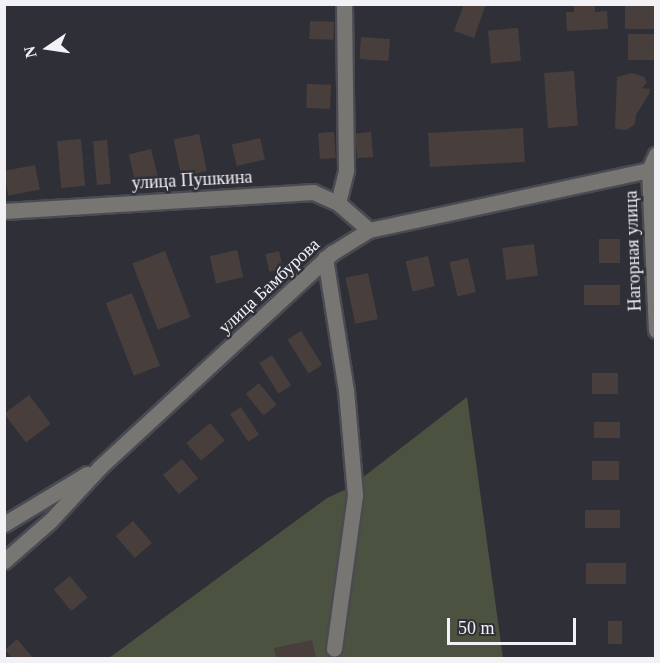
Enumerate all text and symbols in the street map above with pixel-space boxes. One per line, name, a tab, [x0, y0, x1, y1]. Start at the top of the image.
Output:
north arrow	[18, 18, 78, 78]
text: N	[20, 45, 40, 60]
street label: улица Пушкина	[131, 166, 253, 194]
street label: Нагорная улица	[620, 190, 646, 312]
street label: улица Бамбурова	[214, 234, 324, 338]
scale bar	[450, 606, 579, 644]
text: 50 m	[458, 618, 495, 638]

